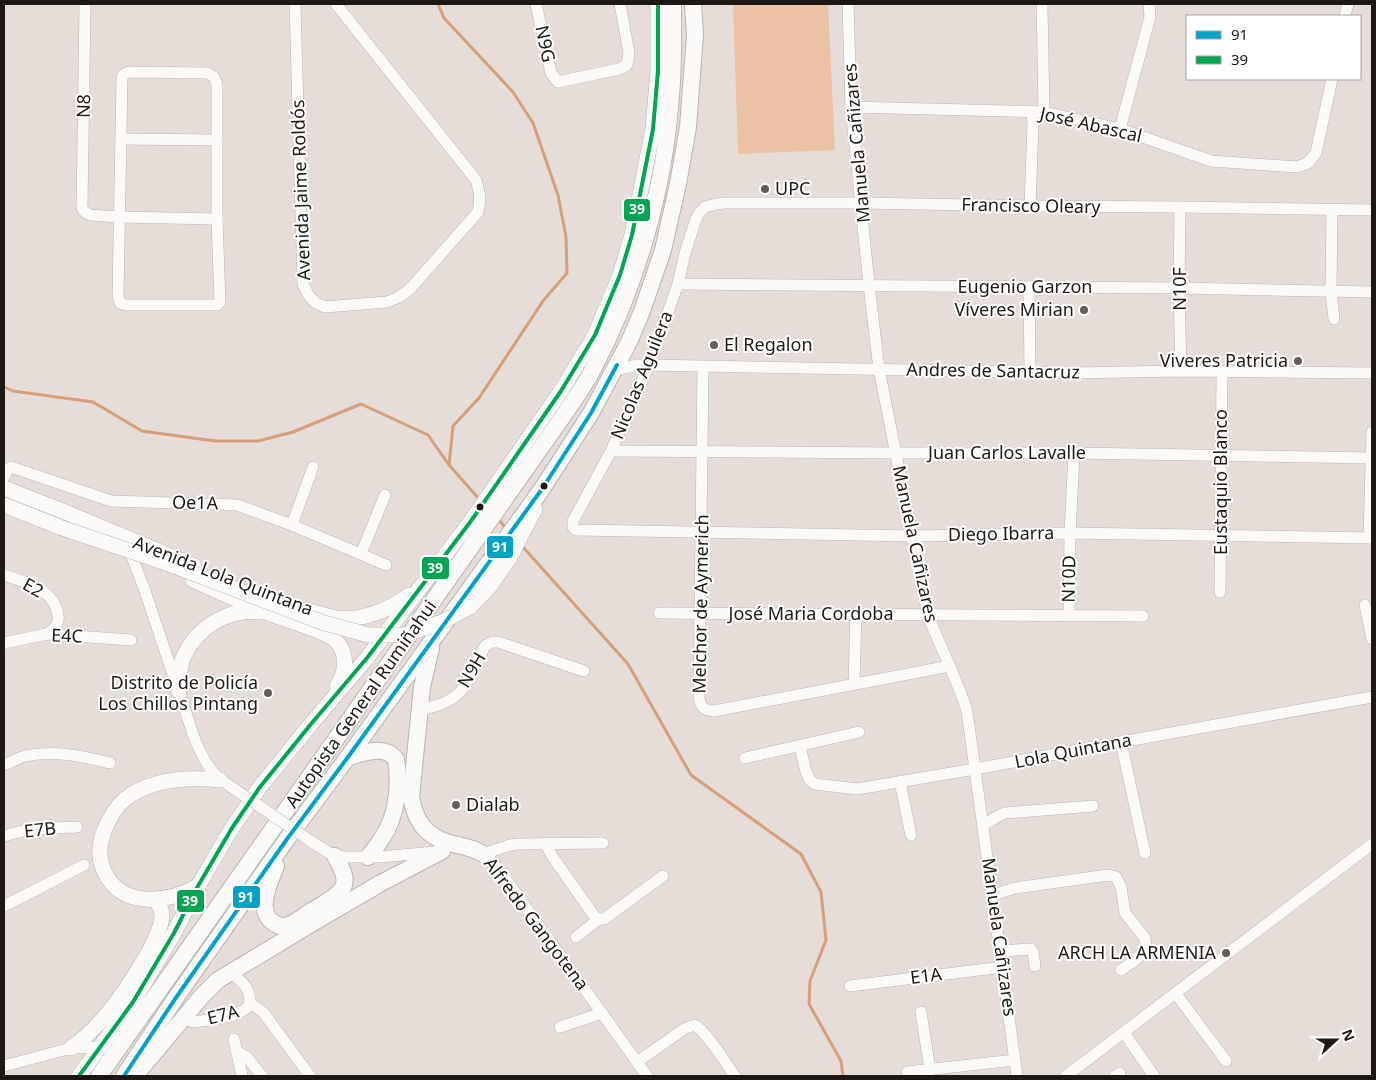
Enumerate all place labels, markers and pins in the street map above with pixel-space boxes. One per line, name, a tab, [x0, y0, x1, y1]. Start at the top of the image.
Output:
place label: UPC	[775, 176, 810, 200]
marker: UPC	[759, 183, 771, 195]
place label: Víveres Mirian	[954, 297, 1074, 321]
marker: Víveres Mirian	[1078, 304, 1090, 316]
place label: El Regalon	[724, 332, 813, 356]
marker: El Regalon	[708, 339, 720, 351]
place label: Viveres Patricia	[1160, 348, 1288, 372]
marker: Viveres Patricia	[1292, 355, 1304, 367]
unlabelled marker	[539, 481, 549, 491]
unlabelled marker	[475, 502, 485, 512]
place label: Distrito de Policía Los Chillos Pintang	[98, 670, 258, 715]
marker: Distrito de Policía Los Chillos Pintang	[262, 687, 274, 699]
place label: Dialab	[466, 792, 520, 816]
marker: Dialab	[450, 799, 462, 811]
place label: ARCH LA ARMENIA	[1058, 940, 1216, 964]
marker: ARCH LA ARMENIA	[1220, 947, 1232, 959]

